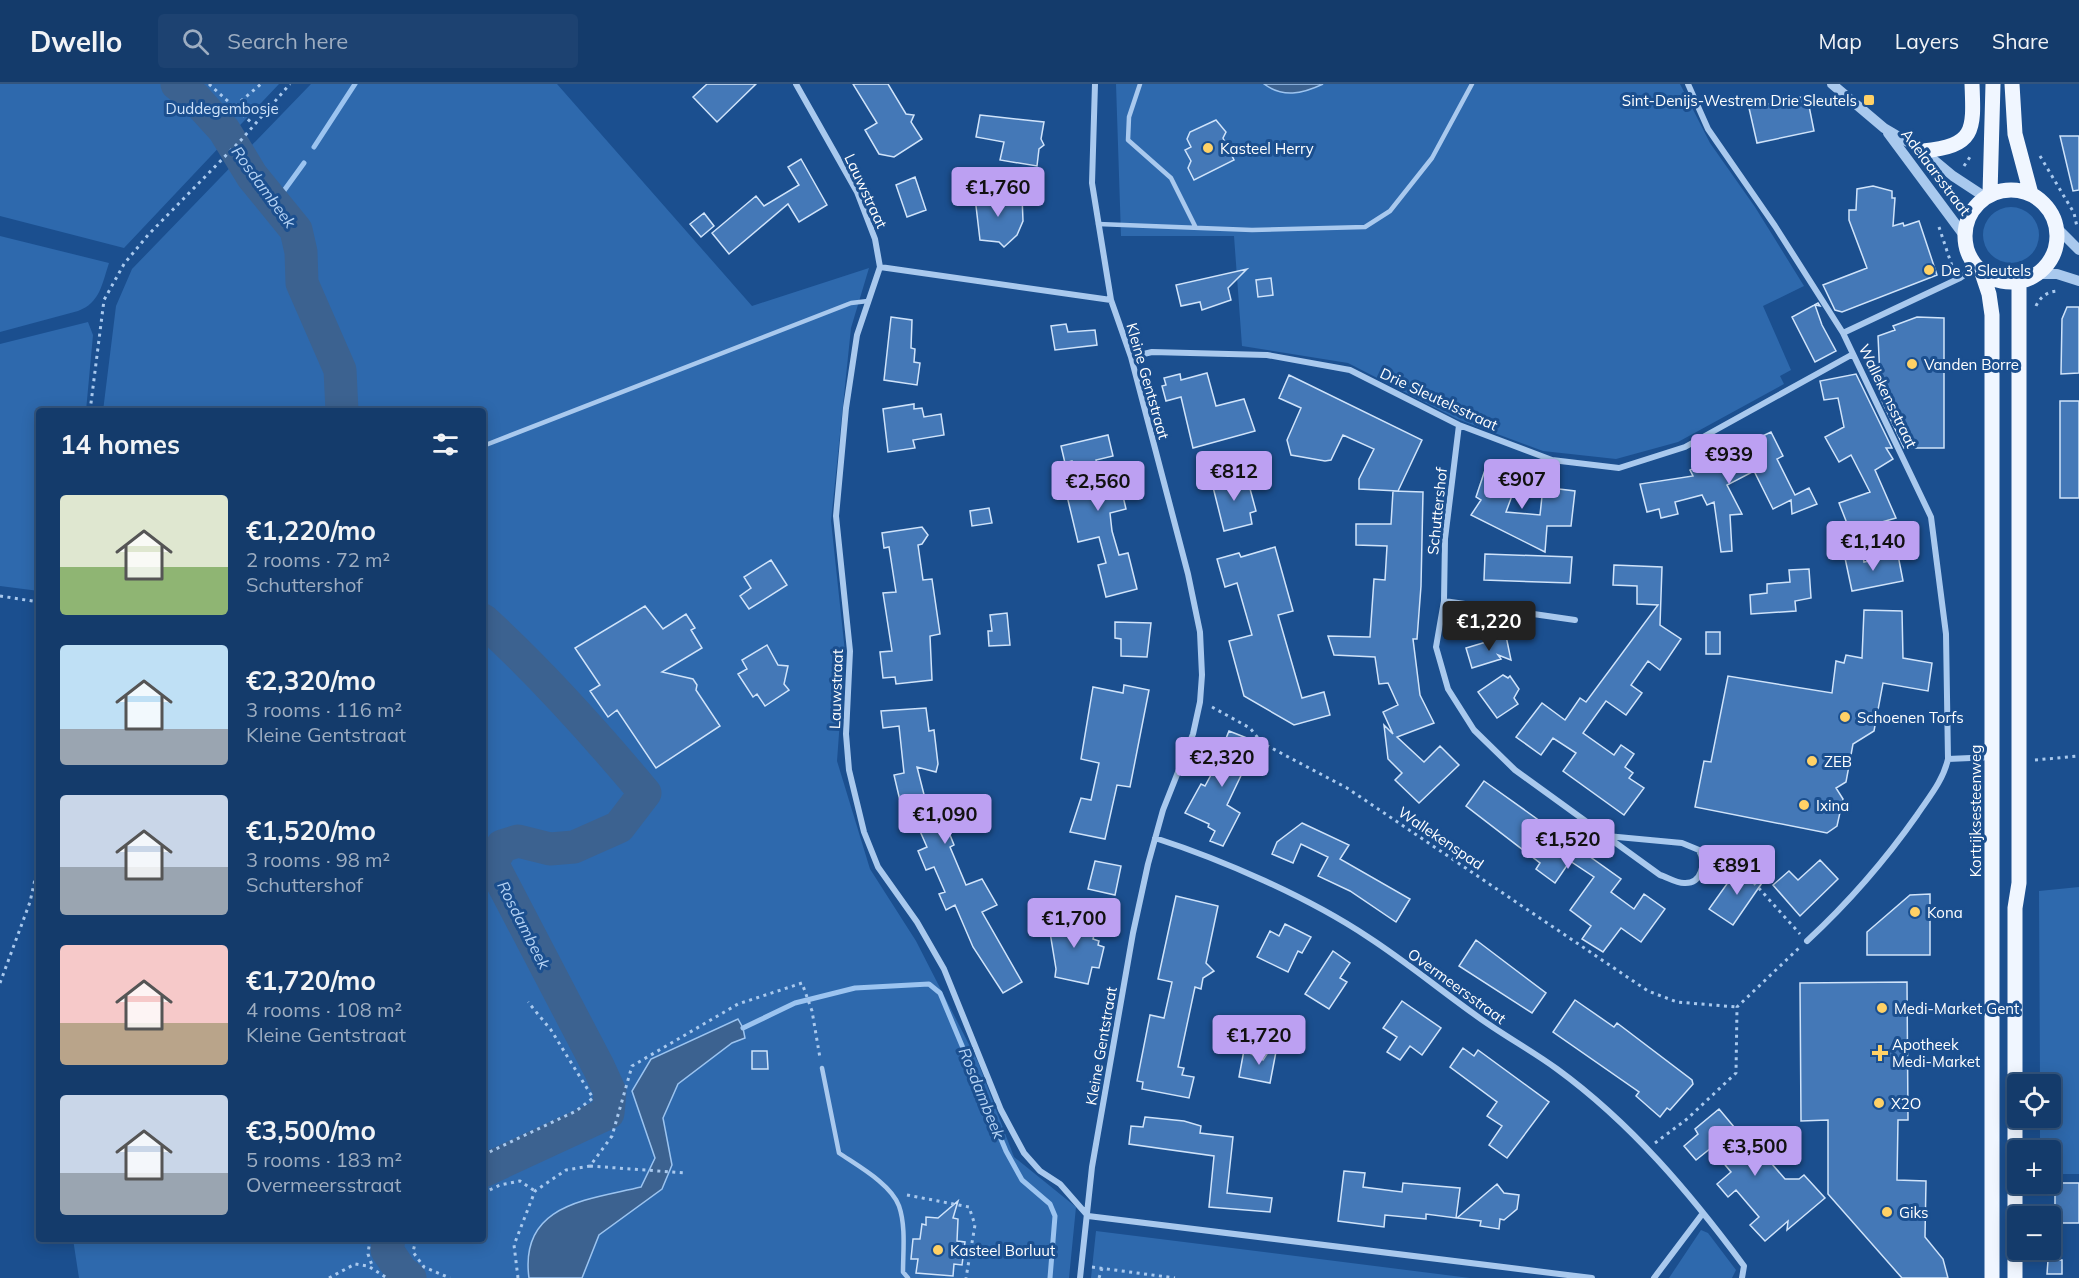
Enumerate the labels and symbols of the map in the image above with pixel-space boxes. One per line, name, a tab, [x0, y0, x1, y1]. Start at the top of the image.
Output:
place label: Sint-Denijs-Westrem Drie Sleutels	[1622, 91, 1857, 110]
marker: Sint-Denijs-Westrem Drie Sleutels	[1862, 93, 1876, 107]
park label: Duddegembosje	[165, 99, 279, 118]
street label: Adelaarsstraat	[1897, 125, 1975, 219]
place label: Kasteel Herry	[1220, 139, 1314, 158]
marker: Kasteel Herry	[1201, 141, 1215, 155]
water label: Rosdambeek	[228, 142, 301, 233]
street label: Lauwstraat	[840, 151, 892, 231]
pin: €1,760	[949, 167, 1047, 218]
place label: De 3 Sleutels	[1941, 261, 2031, 280]
marker: De 3 Sleutels	[1922, 263, 1936, 277]
street label: Kleine Gentstraat	[1122, 321, 1174, 441]
street label: Wallekensstraat	[1855, 341, 1921, 451]
place label: Vanden Borre	[1924, 355, 2019, 374]
marker: Vanden Borre	[1905, 357, 1919, 371]
street label: Drie Sleutelsstraat	[1377, 363, 1501, 435]
pin: €939	[1693, 434, 1765, 485]
pin: €812	[1198, 451, 1270, 502]
pin: €907	[1486, 459, 1558, 510]
pin: €2,560	[1049, 461, 1147, 512]
street label: Schuttershof	[1423, 465, 1451, 556]
pin: €1,140	[1824, 521, 1922, 572]
pin: €1,220	[1440, 601, 1538, 652]
street label: Lauwstraat	[825, 649, 847, 729]
place label: Schoenen Torfs	[1857, 708, 1964, 727]
marker: Schoenen Torfs	[1838, 710, 1852, 724]
pin: €2,320	[1173, 737, 1271, 788]
street label: Kortrijksesteenweg	[1966, 745, 1985, 877]
place label: ZEB	[1824, 752, 1852, 771]
marker: ZEB	[1805, 754, 1819, 768]
pin: €1,090	[896, 794, 994, 845]
place label: Ixina	[1816, 796, 1849, 815]
marker: Ixina	[1797, 798, 1811, 812]
street label: Wallekenspad	[1395, 802, 1487, 874]
pin: €1,520	[1519, 819, 1617, 870]
pin: €891	[1701, 845, 1773, 896]
water label: Rosdambeek	[493, 877, 555, 973]
pin: €1,700	[1025, 898, 1123, 949]
place label: Kona	[1927, 903, 1963, 922]
marker: Kona	[1908, 905, 1922, 919]
street label: Overmeersstraat	[1404, 944, 1510, 1028]
street label: Kleine Gentstraat	[1081, 985, 1121, 1107]
place label: Medi-Market Gent	[1894, 999, 2019, 1018]
marker: Medi-Market Gent	[1875, 1001, 1889, 1015]
pin: €1,720	[1210, 1015, 1308, 1066]
place label: Apotheek Medi-Market	[1892, 1035, 1980, 1071]
water label: Rosdambeek	[955, 1045, 1010, 1142]
marker: Apotheek Medi-Market	[1873, 1046, 1887, 1060]
place label: X2O	[1891, 1094, 1921, 1113]
marker: X2O	[1872, 1096, 1886, 1110]
pin: €3,500	[1706, 1126, 1804, 1177]
place label: Giks	[1899, 1203, 1929, 1222]
marker: Giks	[1880, 1205, 1894, 1219]
place label: Kasteel Borluut	[950, 1241, 1055, 1260]
marker: Kasteel Borluut	[931, 1243, 945, 1257]

